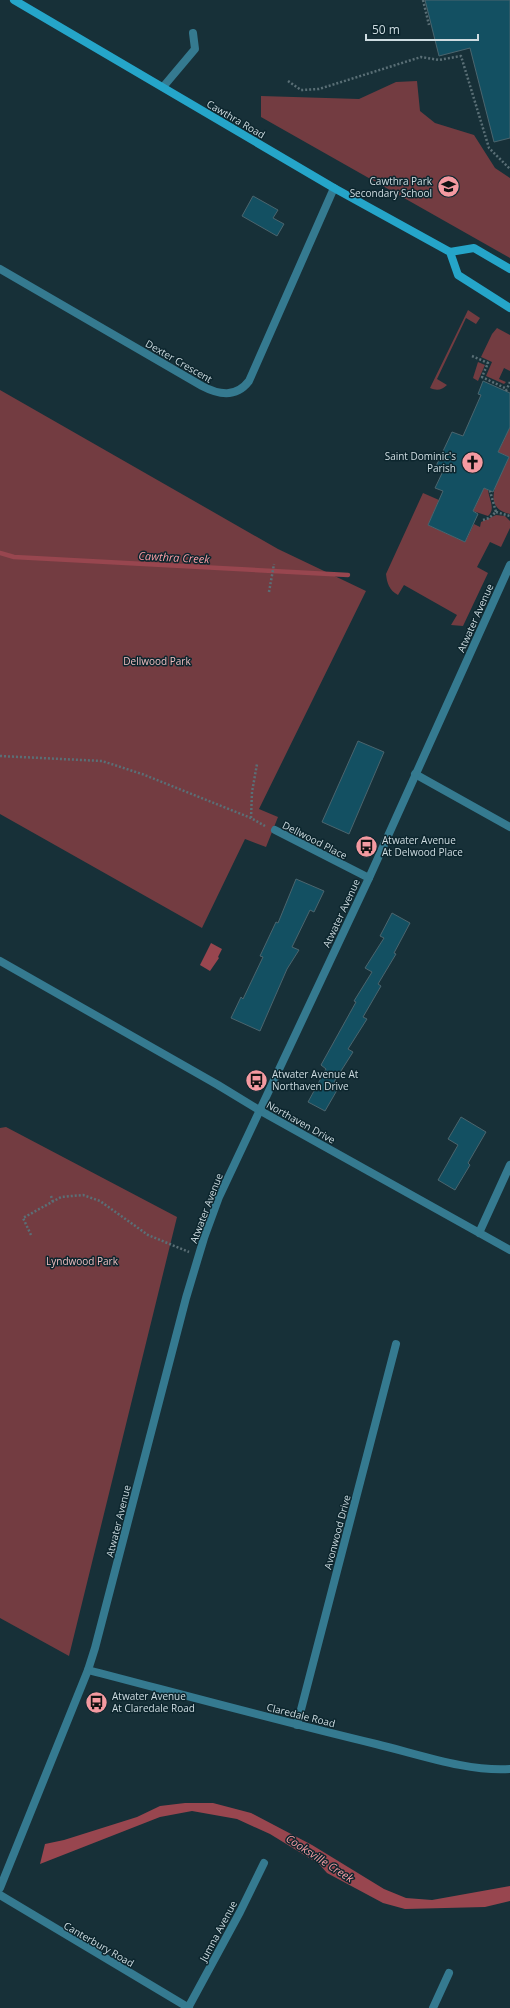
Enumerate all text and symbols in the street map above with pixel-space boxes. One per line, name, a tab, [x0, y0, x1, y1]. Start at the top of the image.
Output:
scale bar	[366, 16, 478, 42]
text: 50 m	[372, 21, 400, 38]
street label: Cawthra Road	[204, 97, 268, 141]
place label: Cawthra Park Secondary School	[350, 174, 433, 200]
school or university icon: Cawthra Park Secondary School	[435, 174, 461, 200]
street label: Dexter Crescent	[143, 336, 215, 386]
place label: Saint Dominic's Parish	[385, 449, 456, 475]
church icon: Saint Dominic's Parish	[459, 449, 485, 475]
water label: Cawthra Creek	[138, 548, 211, 566]
street label: Atwater Avenue	[454, 581, 497, 655]
park label: Dellwood Park	[123, 654, 191, 668]
street label: Dellwood Place	[280, 818, 350, 863]
bus stop icon: Atwater Avenue At Delwood Place	[353, 833, 379, 859]
place label: Atwater Avenue At Delwood Place	[382, 833, 463, 859]
street label: Atwater Avenue	[319, 876, 363, 949]
bus stop icon: Atwater Avenue At Northaven Drive	[244, 1067, 270, 1093]
place label: Atwater Avenue At Northaven Drive	[272, 1067, 359, 1093]
street label: Northaven Drive	[264, 1097, 338, 1147]
street label: Atwater Avenue	[186, 1171, 226, 1245]
park label: Lyndwood Park	[46, 1254, 119, 1268]
street label: Atwater Avenue	[102, 1483, 134, 1559]
street label: Avonwood Drive	[320, 1493, 354, 1571]
bus stop icon: Atwater Avenue At Claredale Road	[84, 1689, 110, 1715]
place label: Atwater Avenue At Claredale Road	[112, 1689, 195, 1715]
street label: Claredale Road	[265, 1700, 337, 1730]
water label: Cooksville Creek	[283, 1831, 357, 1886]
street label: Jumna Avenue	[196, 1898, 240, 1965]
street label: Canterbury Road	[61, 1918, 137, 1970]

